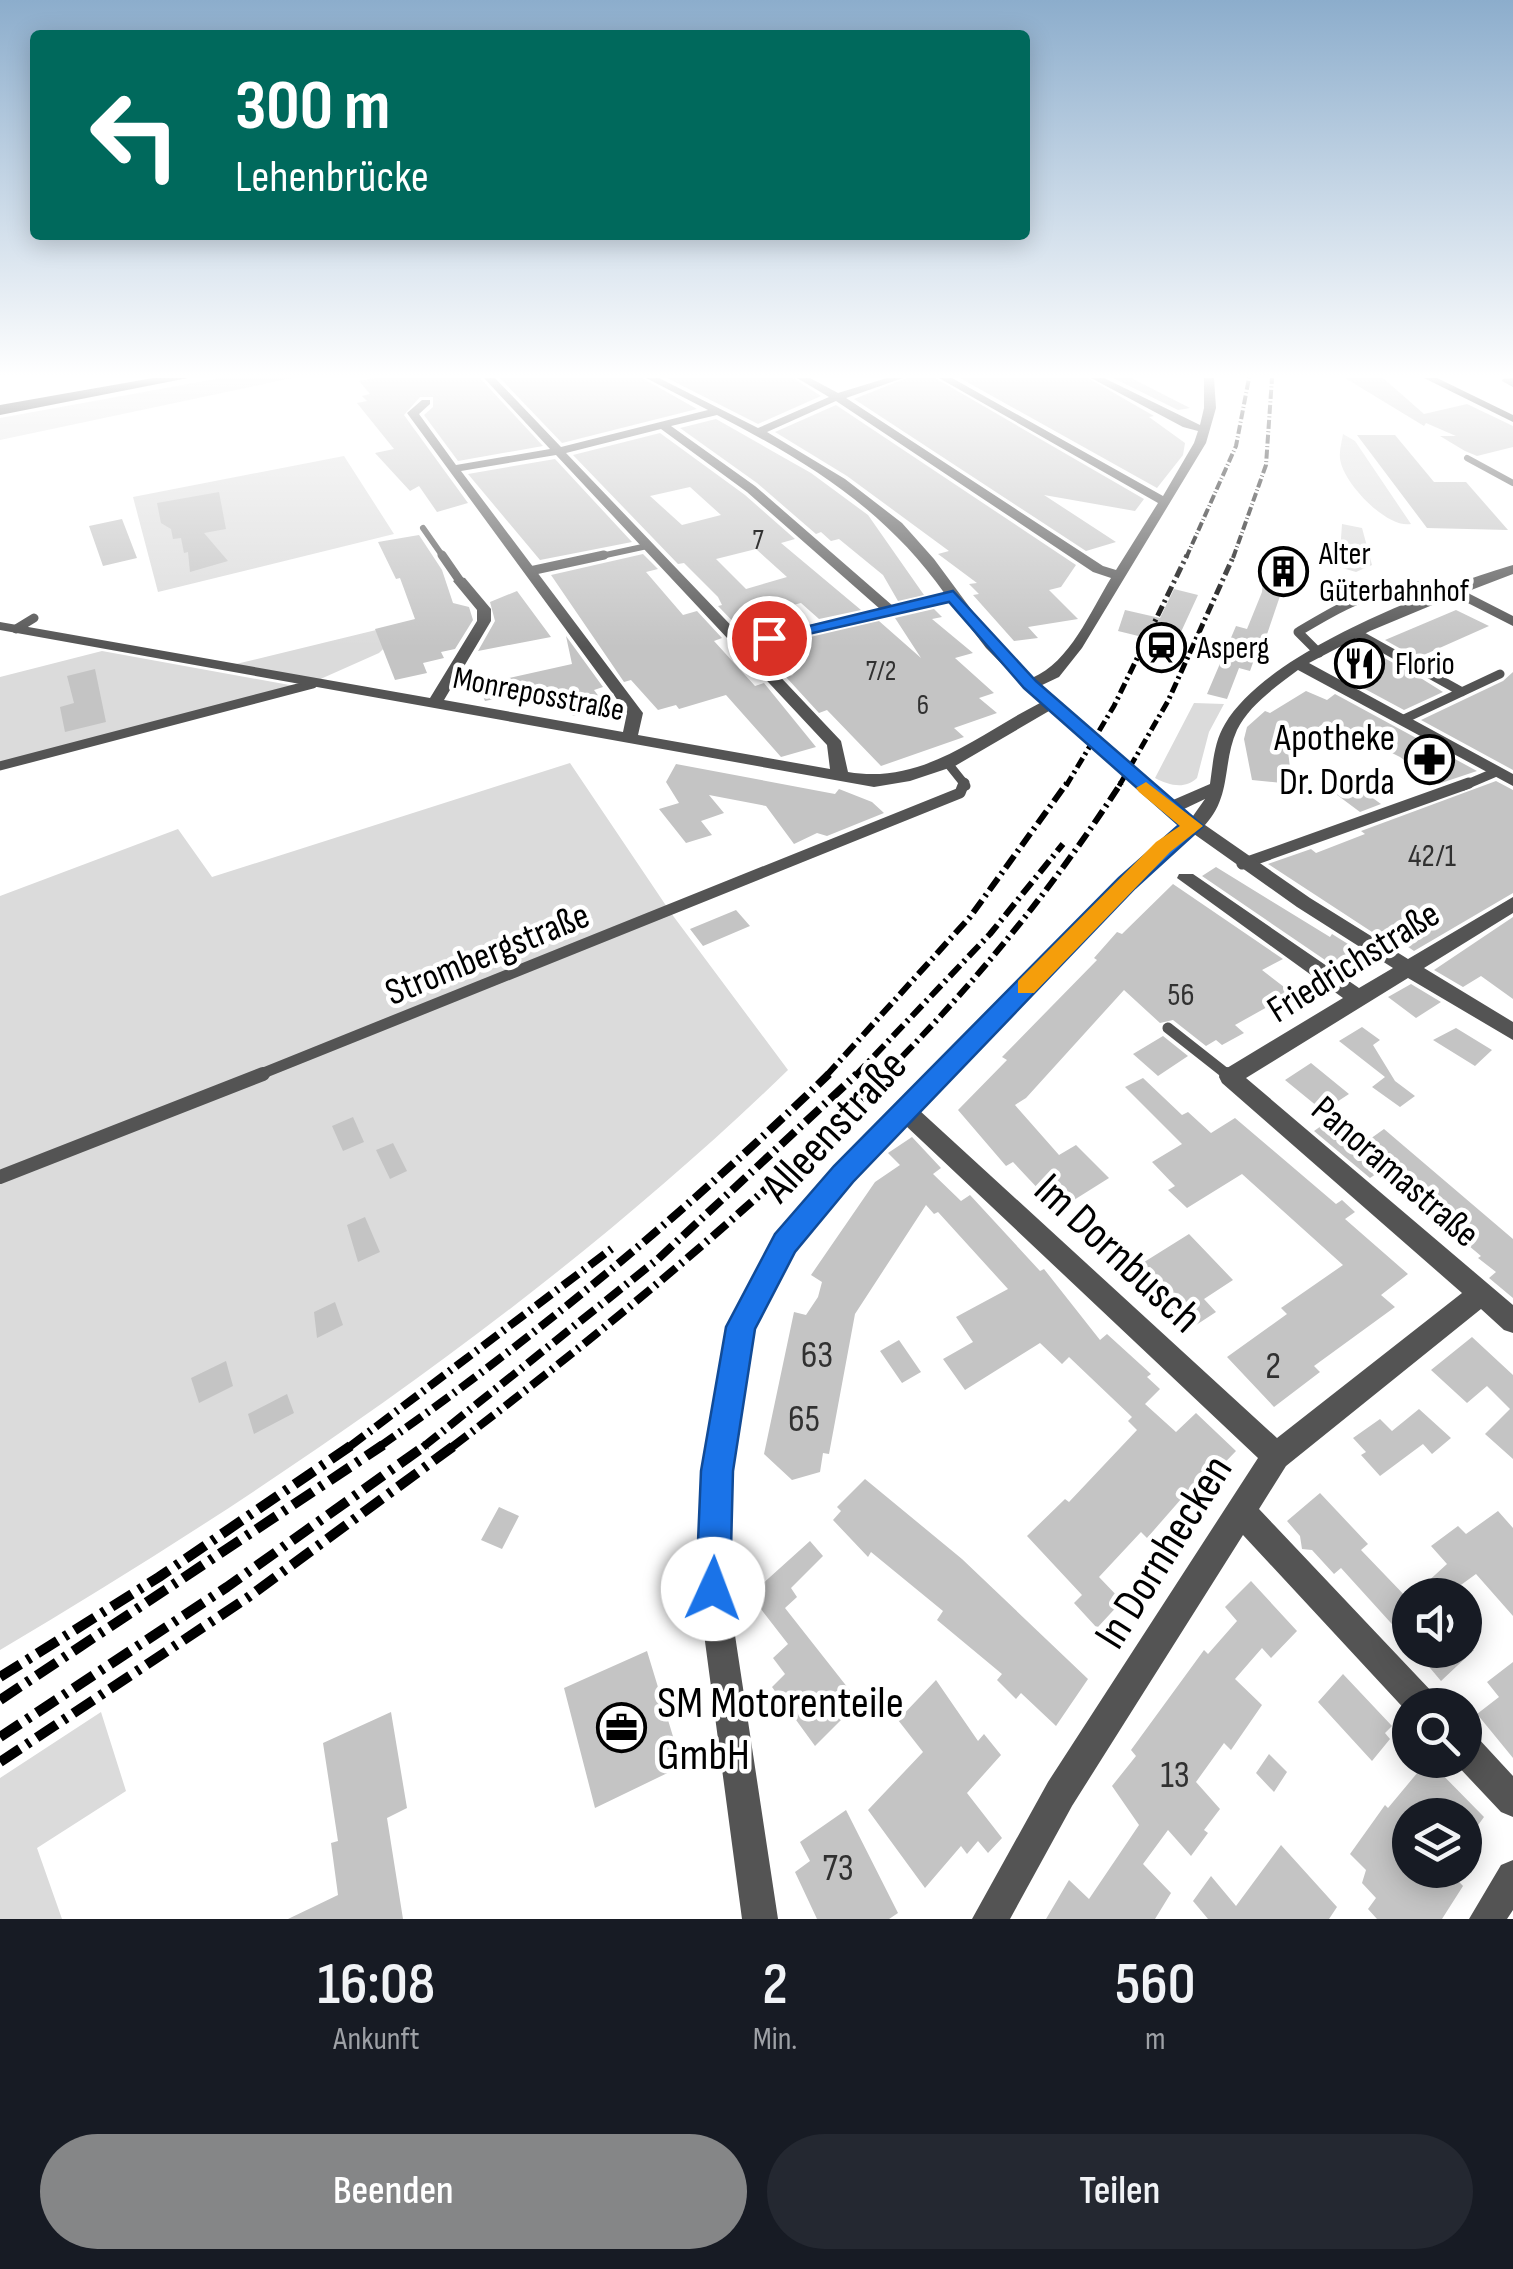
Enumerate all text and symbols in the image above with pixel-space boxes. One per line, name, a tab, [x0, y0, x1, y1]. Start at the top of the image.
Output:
text: 300 m	[235, 65, 390, 149]
icon: left	[70, 70, 200, 200]
text: Lehenbrücke	[235, 150, 429, 205]
house number: 7	[752, 524, 764, 557]
place label: Alter Güterbahnhof	[1318, 535, 1470, 611]
building icon: Alter Güterbahnhof	[1258, 545, 1310, 597]
pin	[727, 596, 812, 681]
icon: arrive	[742, 611, 797, 666]
station icon: Asperg	[1136, 621, 1188, 673]
place label: Asperg	[1196, 629, 1269, 668]
restaurant icon: Florio	[1334, 637, 1386, 689]
place label: Florio	[1395, 645, 1455, 684]
house number: 7/2	[866, 655, 896, 688]
street label: Monreposstraße	[450, 659, 628, 730]
house number: 6	[917, 689, 929, 722]
place label: Apotheke Dr. Dorda	[1273, 716, 1395, 805]
pharmacy icon: Apotheke Dr. Dorda	[1404, 733, 1456, 785]
house number: 42/1	[1408, 837, 1456, 876]
street label: Friedrichstraße	[1259, 892, 1448, 1033]
street label: Strombergstraße	[379, 893, 596, 1016]
house number: 56	[1168, 976, 1194, 1015]
street label: Alleenstraße	[750, 1039, 919, 1215]
street label: Panoramastraße	[1302, 1087, 1488, 1257]
street label: Im Dornbusch	[1022, 1162, 1212, 1345]
house number: 63	[801, 1333, 833, 1378]
house number: 2	[1265, 1344, 1281, 1389]
house number: 65	[788, 1397, 820, 1442]
street label: In Dornhecken	[1083, 1445, 1245, 1659]
position arrow	[661, 1537, 765, 1641]
map controls	[1392, 1578, 1482, 1888]
button: sound	[1392, 1578, 1482, 1668]
place label: SM Motorenteile GmbH	[657, 1676, 904, 1783]
button: search	[1392, 1688, 1482, 1778]
office icon: SM Motorenteile GmbH	[596, 1701, 648, 1753]
house number: 13	[1160, 1753, 1190, 1798]
button: layers	[1392, 1798, 1482, 1888]
house number: 73	[822, 1846, 854, 1891]
text: 16:08	[318, 1949, 435, 2021]
text: 2	[762, 1949, 788, 2021]
text: 560	[1115, 1949, 1195, 2021]
text: Ankunft	[333, 2020, 419, 2059]
text: Min.	[753, 2020, 797, 2059]
text: m	[1145, 2020, 1165, 2059]
button: Beenden	[40, 2134, 747, 2249]
button: Teilen	[767, 2134, 1473, 2249]

